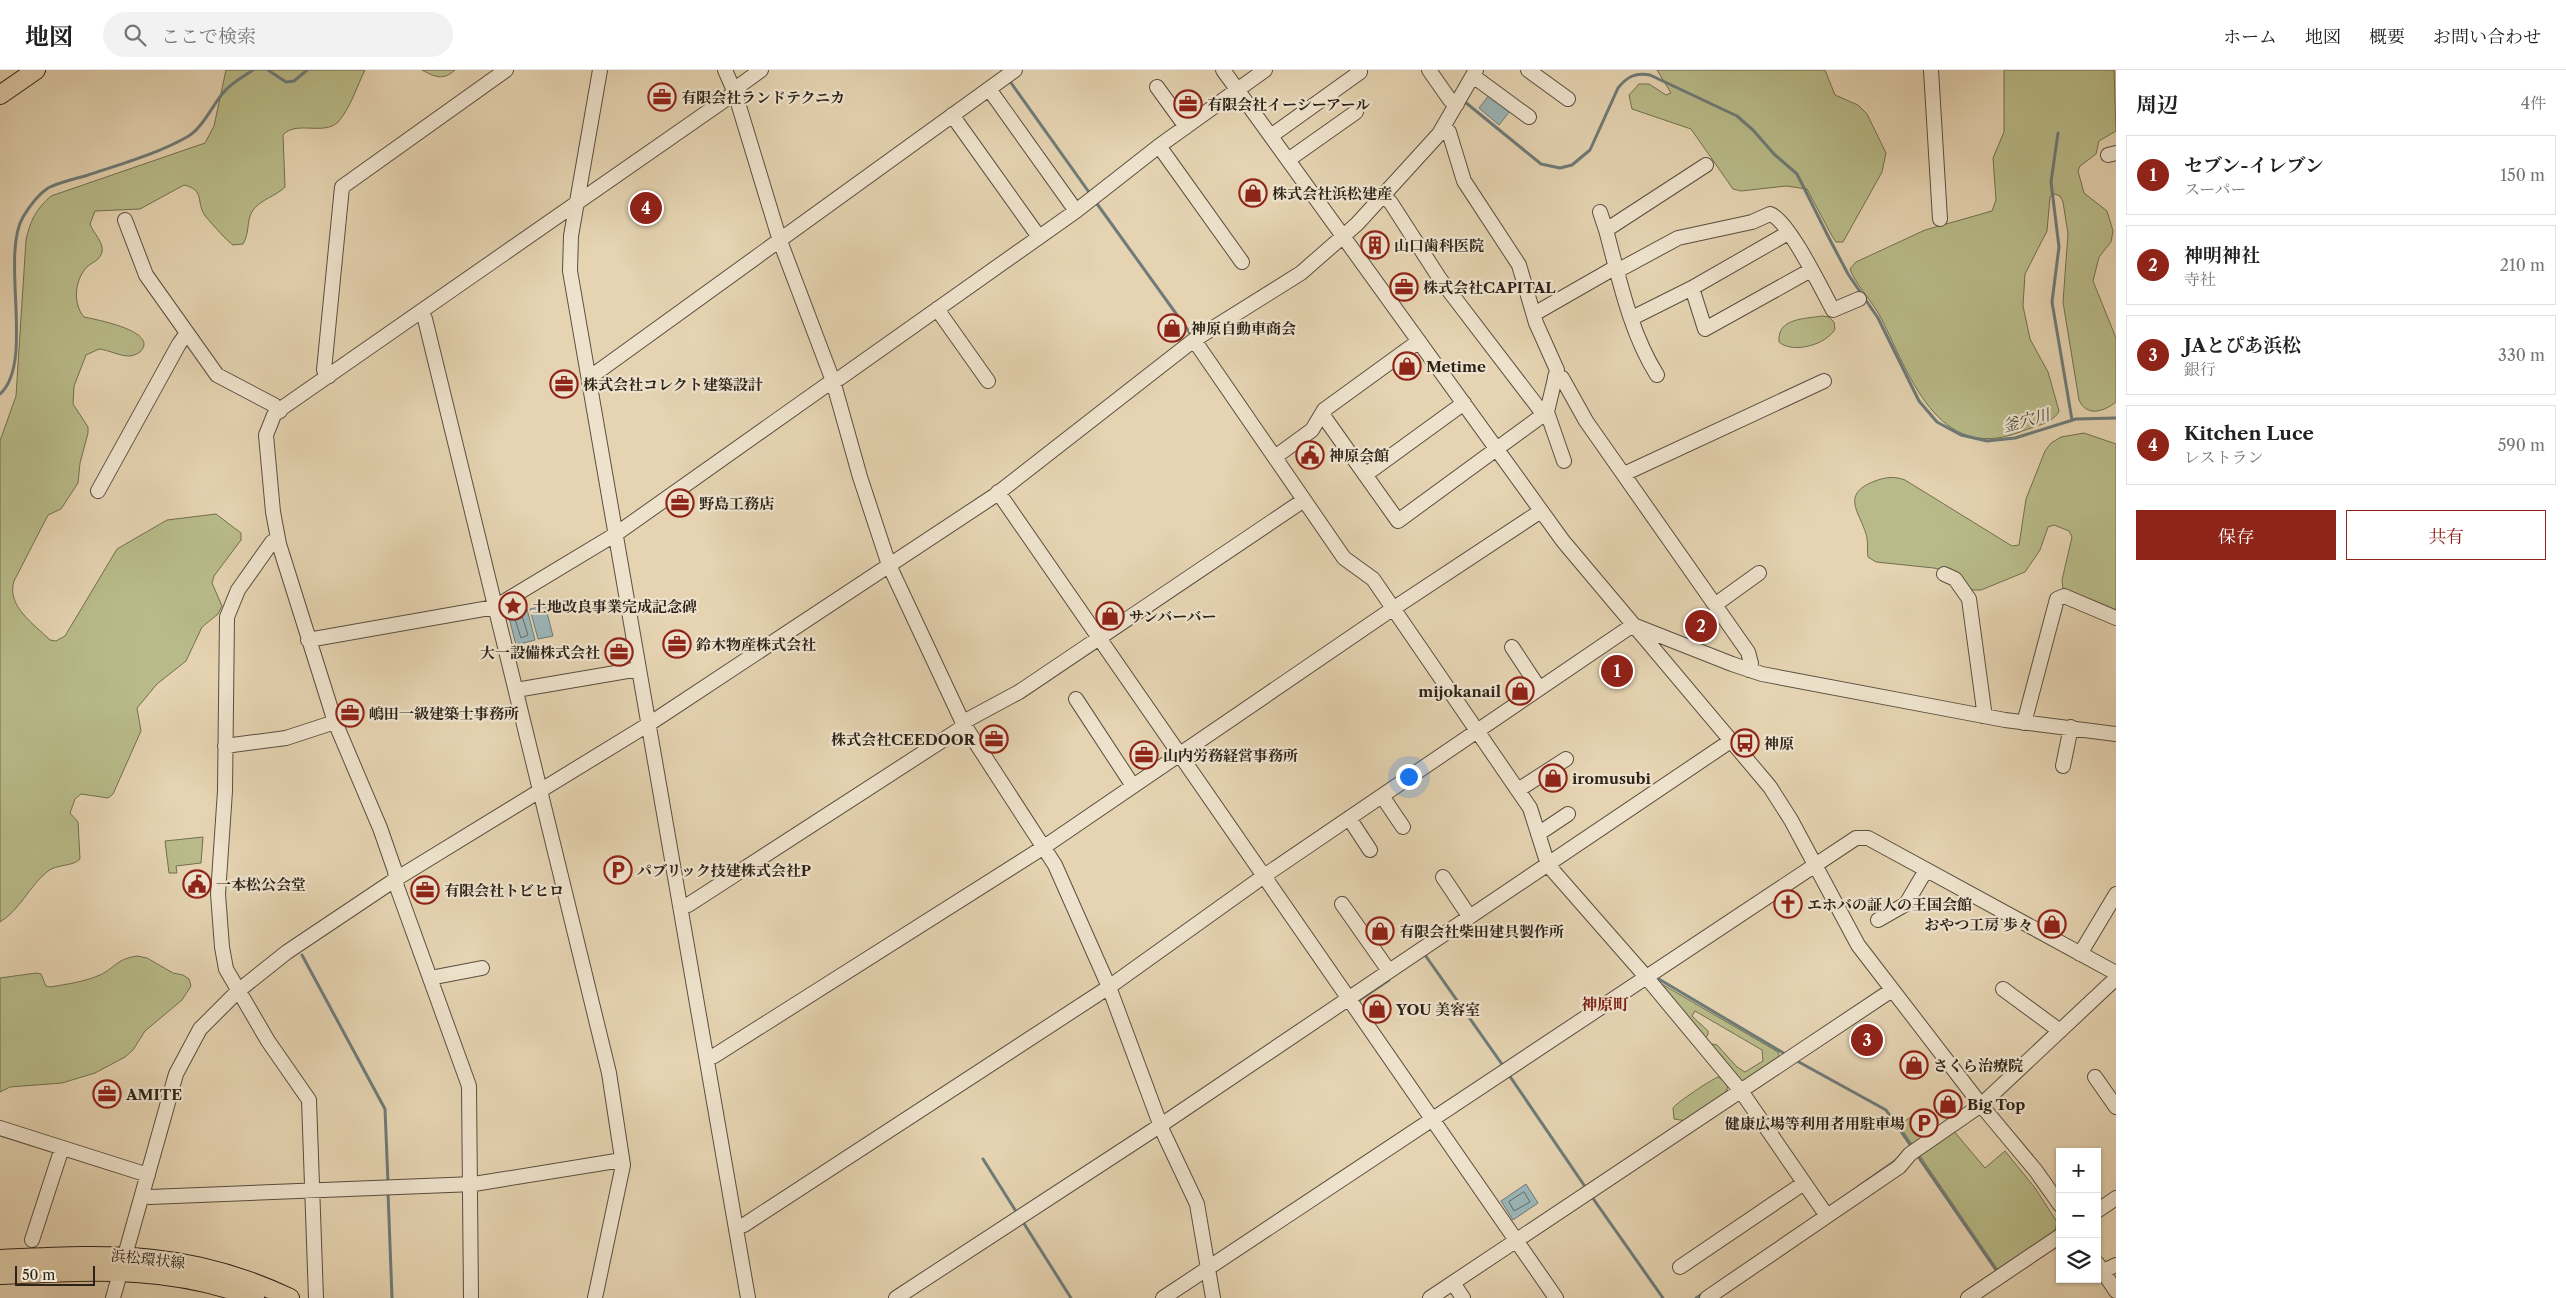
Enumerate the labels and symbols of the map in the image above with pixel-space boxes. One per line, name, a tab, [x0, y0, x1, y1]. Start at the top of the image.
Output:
office icon: 有限会社ランドテクニカ	[647, 82, 677, 112]
place label: 有限会社ランドテクニカ	[681, 88, 845, 107]
office icon: 有限会社イーシーアール	[1173, 89, 1203, 119]
place label: 有限会社イーシーアール	[1207, 95, 1370, 114]
shop icon: 株式会社浜松建産	[1238, 178, 1268, 208]
place label: 株式会社浜松建産	[1272, 184, 1392, 203]
pin: 4	[630, 189, 662, 227]
building icon: 山口歯科医院	[1360, 230, 1390, 260]
place label: 山口歯科医院	[1394, 236, 1484, 255]
office icon: 株式会社CAPITAL	[1389, 272, 1419, 302]
place label: 株式会社CAPITAL	[1423, 278, 1556, 297]
shop icon: 神原自動車商会	[1157, 313, 1187, 343]
place label: 神原自動車商会	[1191, 319, 1296, 338]
shop icon: Metime	[1392, 351, 1422, 381]
place label: Metime	[1426, 357, 1486, 376]
office icon: 株式会社コレクト建築設計	[549, 369, 579, 399]
place label: 株式会社コレクト建築設計	[583, 375, 764, 394]
water label: 釜穴川	[2000, 404, 2054, 436]
public building icon: 神原会館	[1295, 440, 1325, 470]
place label: 神原会館	[1329, 446, 1389, 465]
office icon: 野島工務店	[665, 488, 695, 518]
place label: 野島工務店	[699, 494, 774, 513]
place icon: 土地改良事業完成記念碑	[498, 591, 528, 621]
place label: 土地改良事業完成記念碑	[532, 597, 697, 616]
shop icon: サンバーバー	[1095, 601, 1125, 631]
place label: サンバーバー	[1129, 607, 1216, 626]
pin: 2	[1685, 607, 1717, 645]
office icon: 鈴木物産株式会社	[662, 629, 692, 659]
place label: 鈴木物産株式会社	[696, 635, 816, 654]
office icon: 大一設備株式会社	[604, 637, 634, 667]
place label: 大一設備株式会社	[480, 643, 600, 662]
pin: 1	[1601, 652, 1633, 690]
shop icon: mijokanail	[1505, 676, 1535, 706]
place label: mijokanail	[1418, 682, 1501, 701]
office icon: 嶋田一級建築士事務所	[335, 698, 365, 728]
place label: 嶋田一級建築士事務所	[369, 704, 519, 723]
office icon: 株式会社CEEDOOR	[979, 724, 1009, 754]
bus stop icon: 神原	[1730, 728, 1760, 758]
place label: 株式会社CEEDOOR	[831, 730, 976, 749]
place label: 神原	[1764, 734, 1794, 753]
office icon: 山内労務経営事務所	[1129, 740, 1159, 770]
place label: 山内労務経営事務所	[1163, 746, 1298, 765]
shop icon: iromusubi	[1538, 763, 1568, 793]
your location	[1396, 764, 1422, 790]
place label: iromusubi	[1572, 769, 1652, 788]
parking icon: パブリック技建株式会社P	[603, 855, 633, 885]
place label: パブリック技建株式会社P	[637, 861, 811, 880]
public building icon: 一本松公会堂	[182, 869, 212, 899]
place label: 一本松公会堂	[216, 875, 306, 894]
office icon: 有限会社トビヒロ	[410, 875, 440, 905]
place label: 有限会社トビヒロ	[444, 881, 564, 900]
church icon: エホバの証人の王国会館	[1773, 889, 1803, 919]
place label: エホバの証人の王国会館	[1807, 895, 1972, 914]
shop icon: おやつ工房 歩々	[2037, 909, 2067, 939]
place label: おやつ工房 歩々	[1924, 915, 2033, 934]
shop icon: 有限会社柴田建具製作所	[1365, 916, 1395, 946]
place label: 有限会社柴田建具製作所	[1399, 922, 1564, 941]
shop icon: YOU 美容室	[1362, 994, 1392, 1024]
district label: 神原町	[1581, 994, 1629, 1014]
place label: YOU 美容室	[1395, 1000, 1480, 1019]
pin: 3	[1851, 1021, 1883, 1059]
shop icon: さくら治療院	[1899, 1050, 1929, 1080]
place label: さくら治療院	[1933, 1056, 2023, 1075]
office icon: AMITE	[92, 1079, 122, 1109]
place label: AMITE	[125, 1085, 182, 1104]
shop icon: Big Top	[1933, 1089, 1963, 1119]
place label: Big Top	[1967, 1095, 2025, 1114]
parking icon: 健康広場等利用者用駐車場	[1909, 1108, 1939, 1138]
place label: 健康広場等利用者用駐車場	[1725, 1114, 1905, 1133]
street label: 浜松環状線	[110, 1246, 186, 1272]
scale bar	[15, 1263, 95, 1286]

